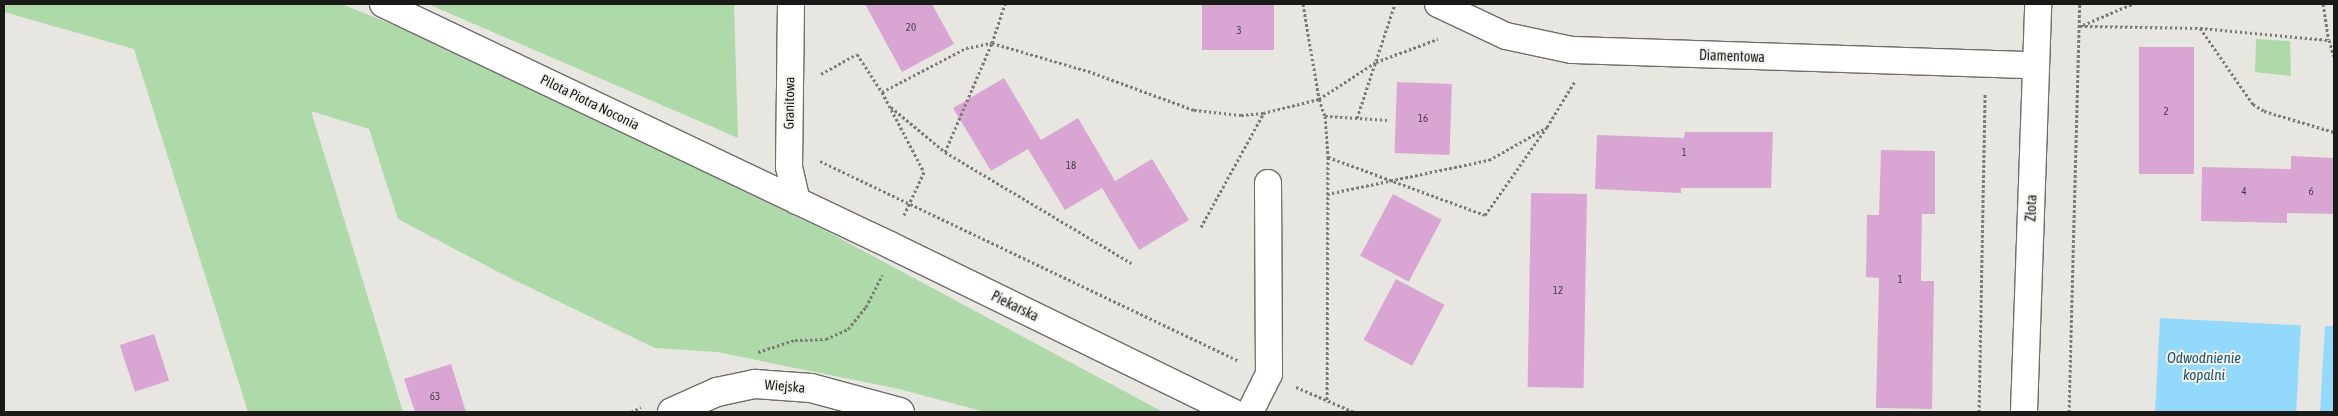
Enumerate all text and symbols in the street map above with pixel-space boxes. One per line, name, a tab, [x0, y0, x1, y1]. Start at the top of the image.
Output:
house number: 20	[906, 20, 916, 34]
house number: 3	[1236, 23, 1242, 37]
street label: Diamentowa	[1699, 46, 1765, 66]
street label: Pilota Piotra Noconia	[538, 71, 642, 133]
street label: Granitowa	[780, 76, 798, 130]
house number: 2	[2163, 104, 2169, 118]
house number: 16	[1418, 111, 1428, 125]
house number: 1	[1681, 145, 1687, 159]
house number: 18	[1066, 158, 1076, 172]
house number: 4	[2241, 184, 2247, 198]
house number: 6	[2308, 184, 2314, 198]
street label: Złota	[2022, 194, 2040, 222]
house number: 1	[1897, 272, 1903, 286]
house number: 12	[1553, 283, 1563, 297]
street label: Piekarska	[989, 287, 1041, 325]
water label: Odwodnienie kopalni	[2167, 348, 2241, 383]
street label: Wiejska	[764, 376, 806, 396]
house number: 63	[430, 389, 440, 403]

